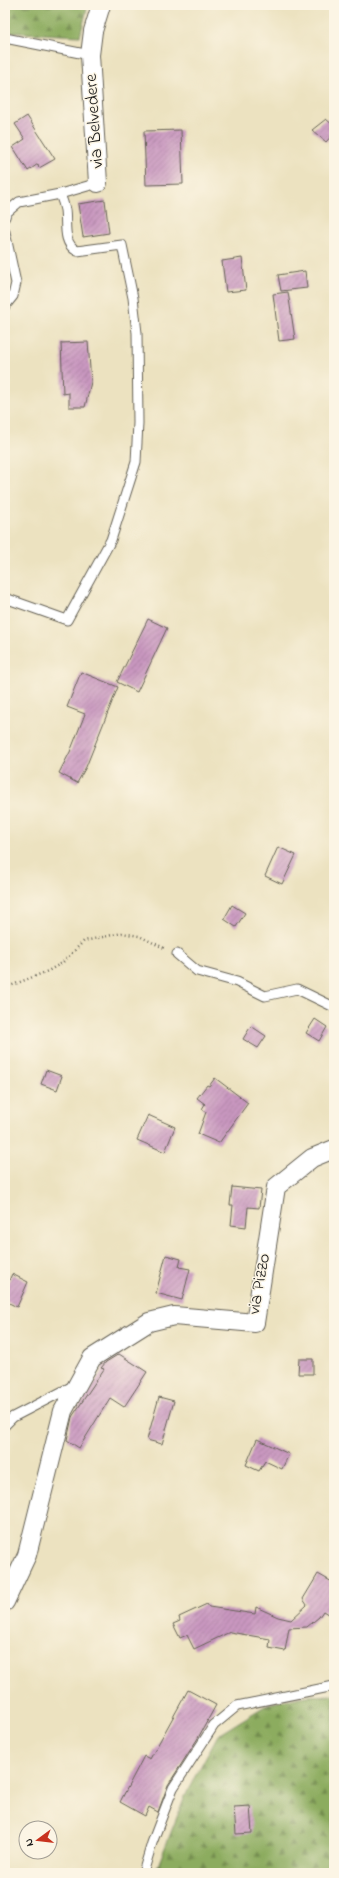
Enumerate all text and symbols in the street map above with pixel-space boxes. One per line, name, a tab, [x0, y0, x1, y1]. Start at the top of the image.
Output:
street label: via Belvedere	[79, 72, 111, 169]
street label: via Pizzo	[242, 1251, 278, 1317]
north arrow	[18, 1820, 58, 1860]
text: N	[21, 1837, 38, 1848]

